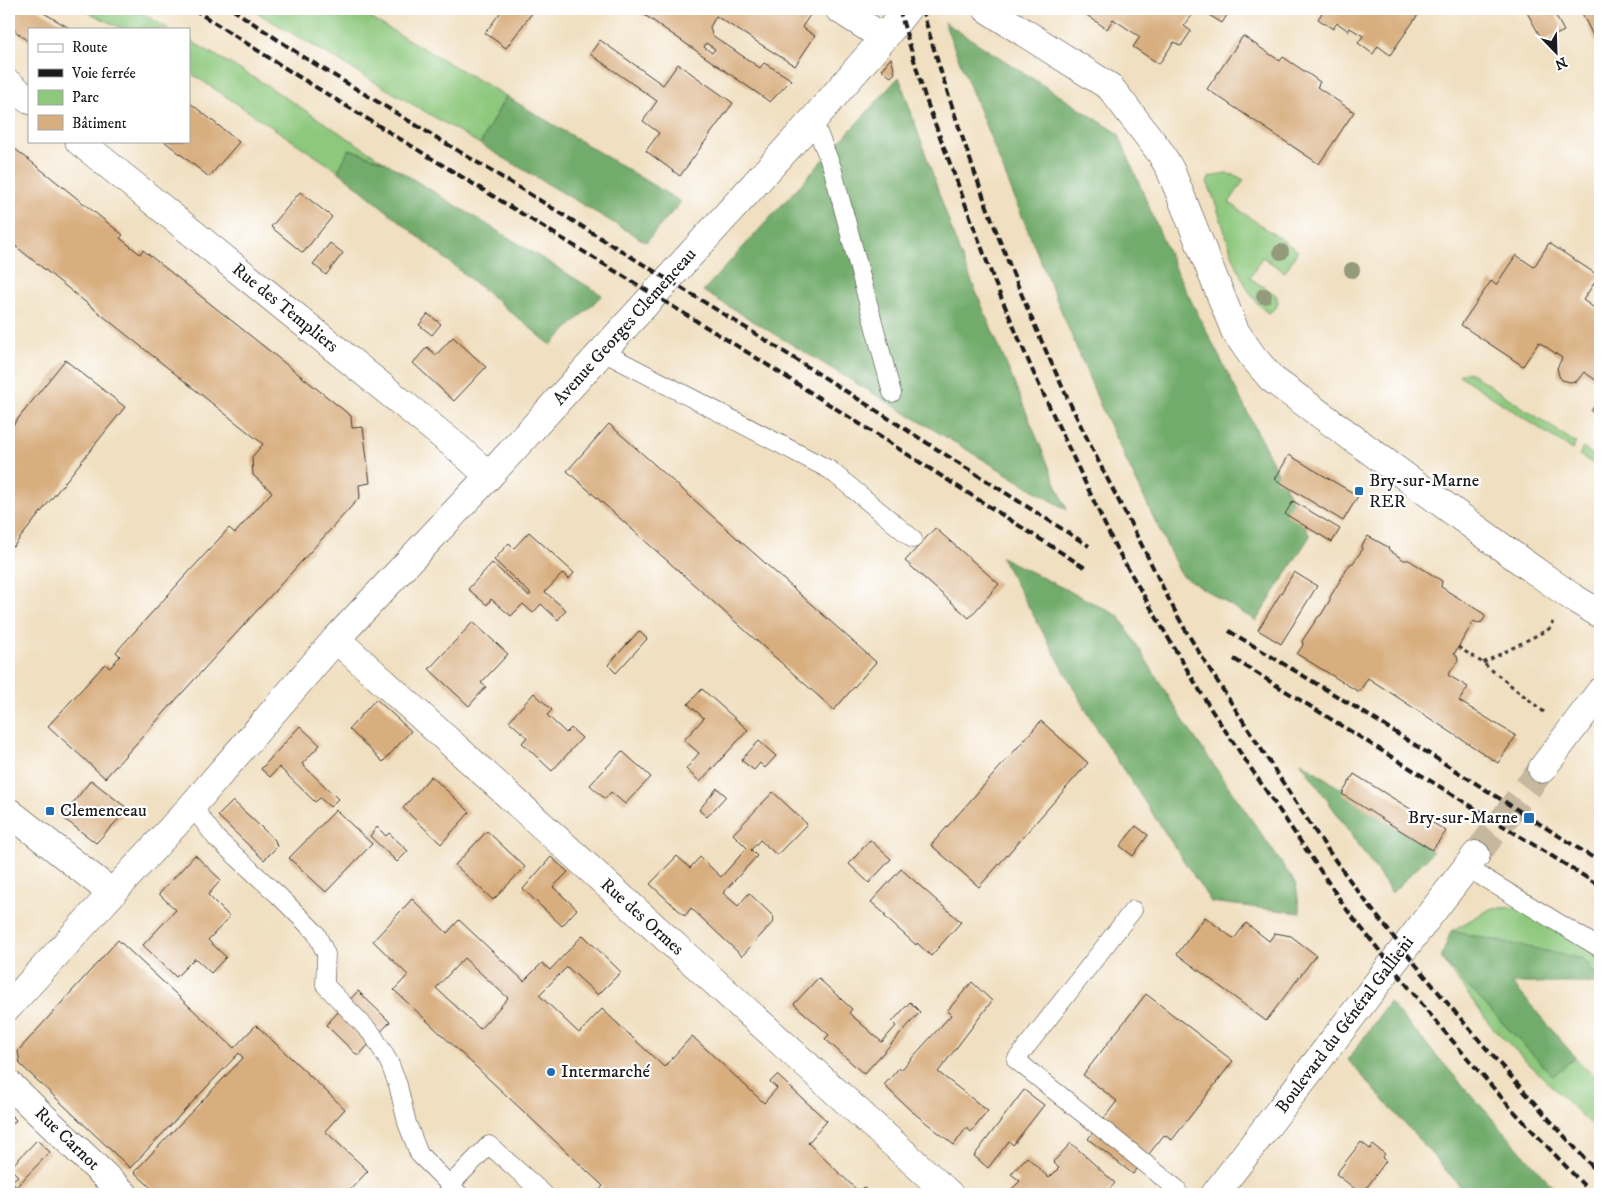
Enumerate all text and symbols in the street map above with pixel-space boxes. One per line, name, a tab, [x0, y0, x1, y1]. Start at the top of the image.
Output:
legend	[28, 28, 190, 142]
north arrow	[1532, 28, 1582, 78]
text: Route	[72, 38, 107, 57]
text: N	[1551, 53, 1569, 74]
text: Voie ferrée	[71, 64, 136, 83]
text: Parc	[72, 88, 100, 107]
text: Bâtiment	[72, 114, 127, 133]
street label: Avenue Georges Clemenceau	[549, 244, 702, 410]
street label: Rue des Templiers	[227, 258, 343, 358]
place label: Bry-sur-Marne RER	[1369, 470, 1479, 513]
marker: Bry-sur-Marne RER	[1353, 485, 1365, 497]
place label: Clemenceau	[60, 800, 147, 822]
marker: Clemenceau	[44, 805, 56, 817]
place label: Bry-sur-Marne	[1408, 807, 1518, 829]
marker: Bry-sur-Marne	[1522, 811, 1536, 825]
street label: Rue des Ormes	[596, 874, 688, 960]
street label: Boulevard du Général Gallieni	[1271, 932, 1419, 1118]
place label: Intermarché	[561, 1061, 651, 1083]
marker: Intermarché	[545, 1066, 557, 1078]
street label: Rue Carnot	[30, 1103, 104, 1176]

